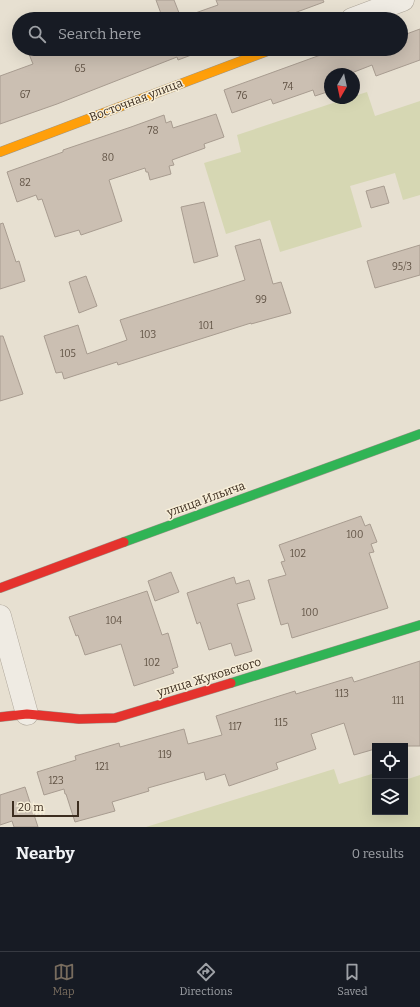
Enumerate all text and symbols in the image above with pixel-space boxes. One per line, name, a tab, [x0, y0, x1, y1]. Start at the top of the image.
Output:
search box	[12, 12, 408, 56]
icon: search	[26, 23, 48, 45]
text: Search here	[58, 25, 141, 43]
house number: 65	[74, 63, 86, 75]
north arrow	[324, 68, 360, 104]
street label: Восточная улица	[87, 76, 185, 124]
house number: 74	[283, 81, 294, 93]
house number: 67	[20, 89, 30, 101]
house number: 76	[237, 90, 248, 102]
house number: 78	[148, 125, 158, 137]
house number: 80	[102, 152, 114, 164]
house number: 82	[19, 177, 31, 189]
house number: 95/3	[392, 261, 412, 273]
house number: 99	[255, 294, 267, 306]
house number: 101	[199, 320, 213, 332]
house number: 103	[140, 329, 156, 341]
house number: 105	[60, 348, 76, 360]
street label: улица Ильича	[164, 478, 247, 520]
house number: 100	[347, 529, 363, 541]
house number: 102	[290, 548, 306, 560]
house number: 100	[302, 607, 318, 619]
house number: 104	[106, 615, 122, 627]
street label: улица Жуковского	[154, 655, 263, 700]
house number: 102	[144, 657, 160, 669]
house number: 113	[335, 688, 349, 700]
house number: 111	[392, 695, 404, 707]
house number: 115	[274, 717, 288, 729]
house number: 117	[228, 721, 242, 733]
map controls	[372, 743, 408, 815]
button: locate	[372, 743, 408, 779]
house number: 119	[158, 749, 172, 761]
house number: 121	[95, 761, 109, 773]
house number: 123	[48, 775, 64, 787]
button: layers	[372, 779, 408, 815]
scale bar	[12, 799, 79, 818]
text: 20 m	[18, 801, 44, 814]
text: Nearby	[16, 843, 75, 864]
text: 0 results	[352, 846, 404, 861]
tab: Map	[52, 961, 75, 998]
tab: Directions	[180, 961, 232, 998]
tab: Saved	[337, 961, 368, 998]

